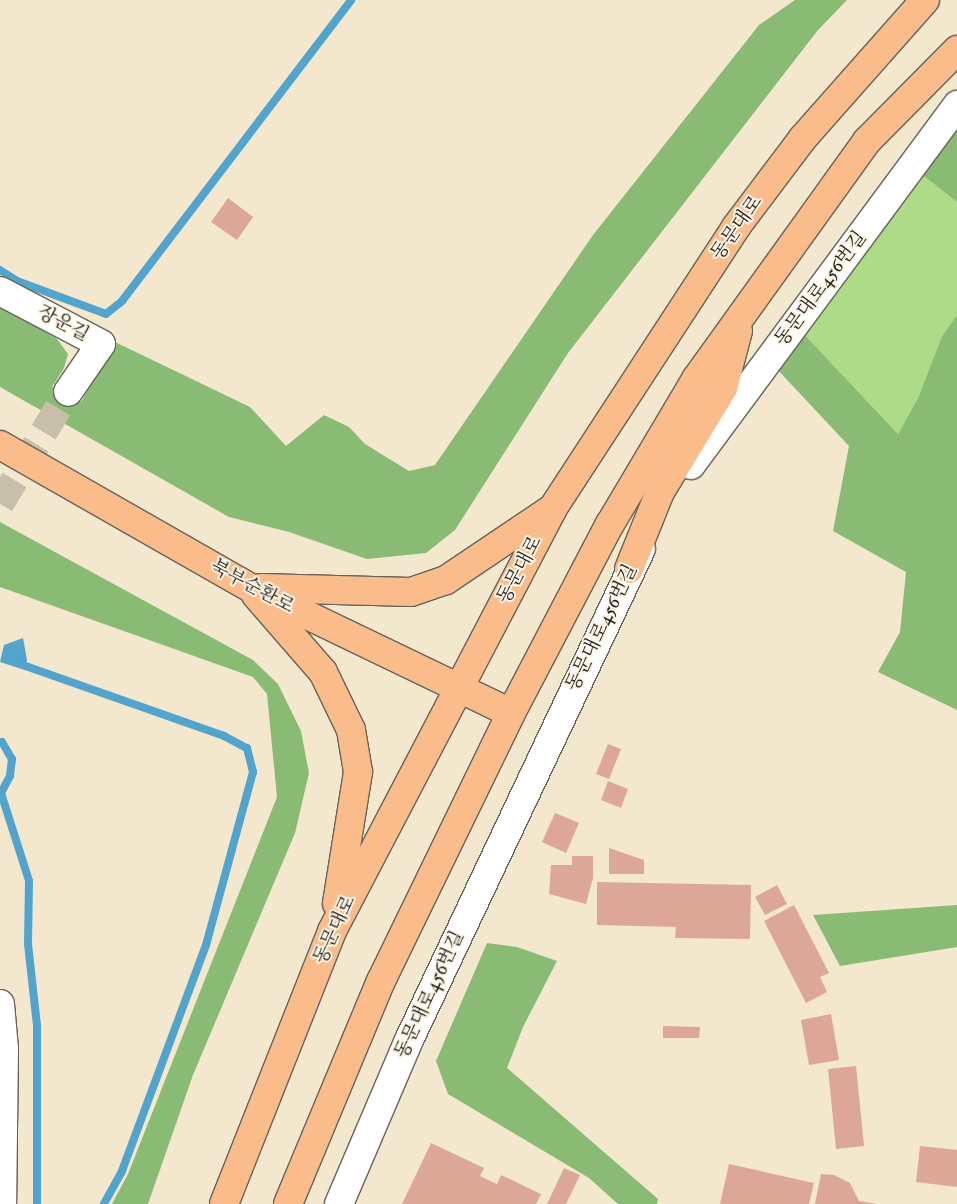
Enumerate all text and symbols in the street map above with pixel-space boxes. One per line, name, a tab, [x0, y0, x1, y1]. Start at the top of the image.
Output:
street label: 동문대로	[707, 191, 767, 265]
street label: 동문대로456번길	[770, 227, 872, 351]
street label: 장운길	[33, 301, 93, 347]
street label: 동문대로	[493, 532, 547, 608]
street label: 북부순환로	[206, 555, 298, 619]
street label: 동문대로456번길	[561, 561, 643, 695]
street label: 동문대로	[309, 892, 361, 968]
street label: 동문대로456번길	[390, 928, 470, 1062]

